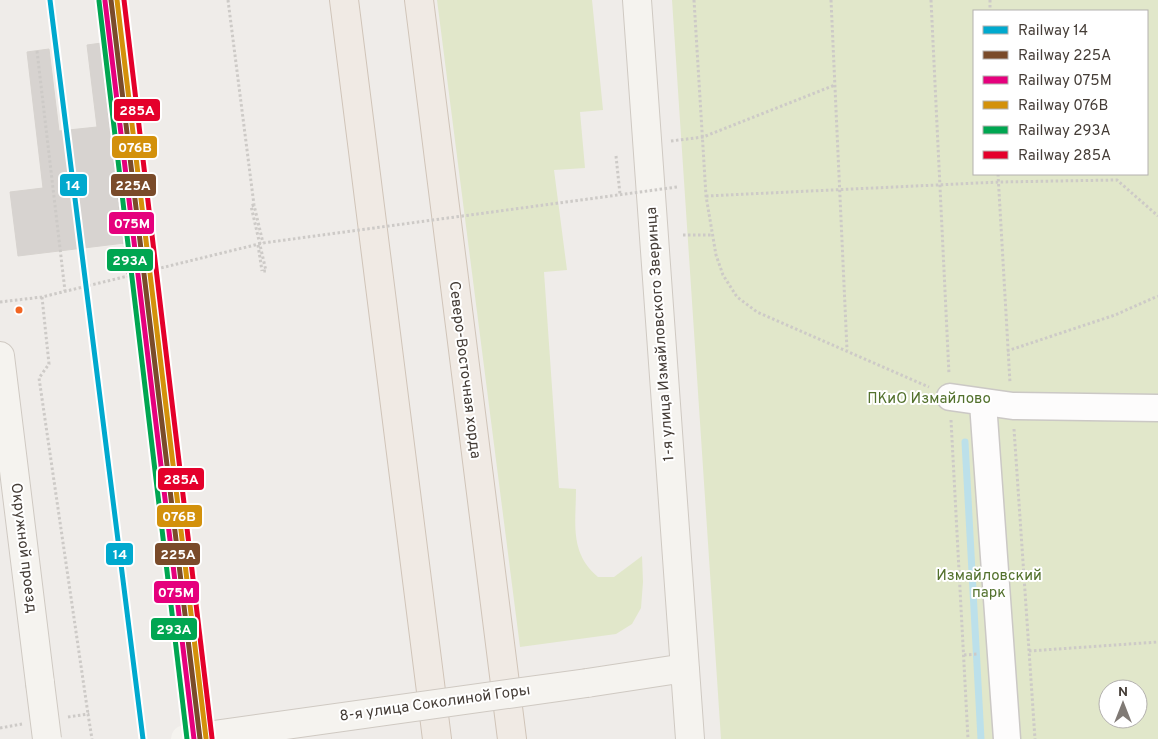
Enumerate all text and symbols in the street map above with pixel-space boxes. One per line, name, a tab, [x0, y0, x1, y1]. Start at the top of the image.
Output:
legend	[973, 10, 1148, 175]
text: Railway 14	[1018, 22, 1088, 41]
text: Railway 225А	[1018, 47, 1111, 66]
text: Railway 075М	[1018, 72, 1112, 91]
text: Railway 076В	[1018, 97, 1108, 116]
line badge: 285А	[113, 98, 161, 122]
text: 285А	[119, 103, 155, 120]
text: Railway 293А	[1018, 122, 1111, 141]
line badge: 076В	[111, 135, 158, 159]
text: 076В	[118, 140, 152, 157]
text: Railway 285А	[1018, 147, 1111, 166]
line badge: 14	[59, 173, 88, 197]
line badge: 225А	[110, 173, 157, 197]
text: 14	[66, 178, 80, 195]
text: 225А	[115, 178, 151, 195]
street label: 1-я улица Измайловского Зверинца	[643, 206, 679, 462]
line badge: 075М	[108, 211, 155, 235]
text: 075М	[114, 216, 150, 233]
line badge: 293А	[106, 248, 154, 272]
text: 293А	[112, 253, 148, 270]
street label: Северо-Восточная хорда	[444, 280, 484, 460]
unlabelled marker	[14, 305, 24, 315]
park label: ПКиО Измайлово	[867, 390, 991, 409]
line badge: 285А	[157, 467, 205, 491]
text: 285А	[163, 472, 199, 489]
street label: Окружной проезд	[6, 482, 40, 614]
line badge: 076В	[156, 504, 203, 528]
text: 076В	[162, 509, 196, 526]
line badge: 14	[105, 542, 134, 566]
line badge: 225А	[154, 542, 201, 566]
text: 14	[113, 547, 127, 564]
text: 225А	[160, 547, 196, 564]
park label: Измайловский парк	[936, 567, 1042, 603]
line badge: 075М	[153, 580, 200, 604]
text: 075М	[158, 585, 194, 602]
line badge: 293А	[150, 617, 198, 641]
text: 293А	[156, 622, 192, 639]
north arrow	[1098, 679, 1148, 729]
street label: 8-я улица Соколиной Горы	[338, 681, 532, 727]
text: N	[1118, 684, 1128, 701]

